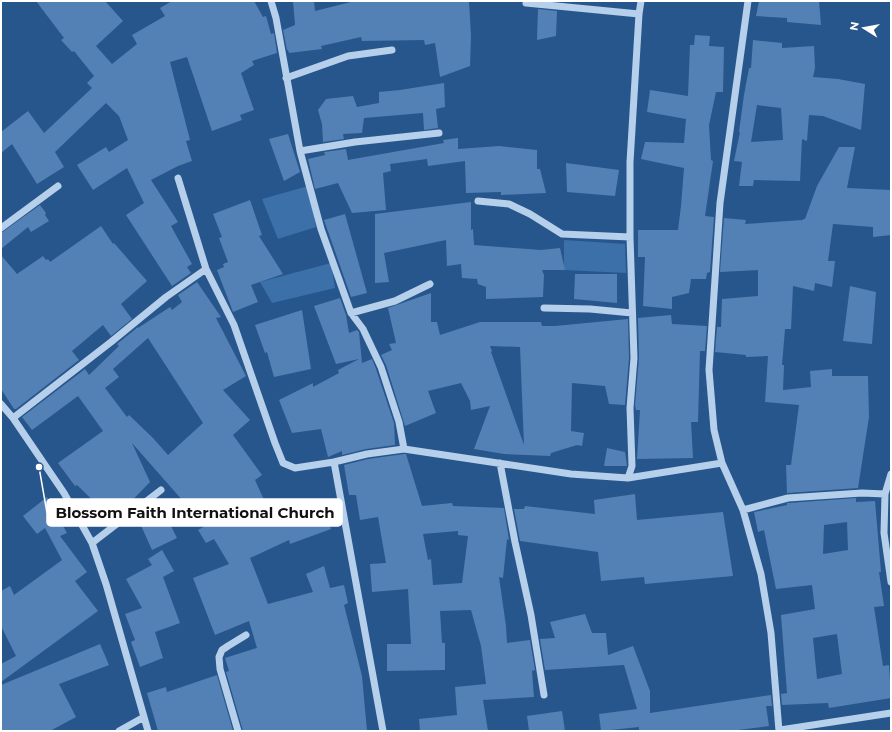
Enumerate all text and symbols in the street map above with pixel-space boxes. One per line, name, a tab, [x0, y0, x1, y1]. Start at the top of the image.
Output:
north arrow	[844, 8, 884, 48]
text: N	[846, 20, 862, 32]
callout: Blossom Faith International Church	[47, 499, 342, 526]
text: Blossom Faith International Church	[55, 503, 335, 522]

